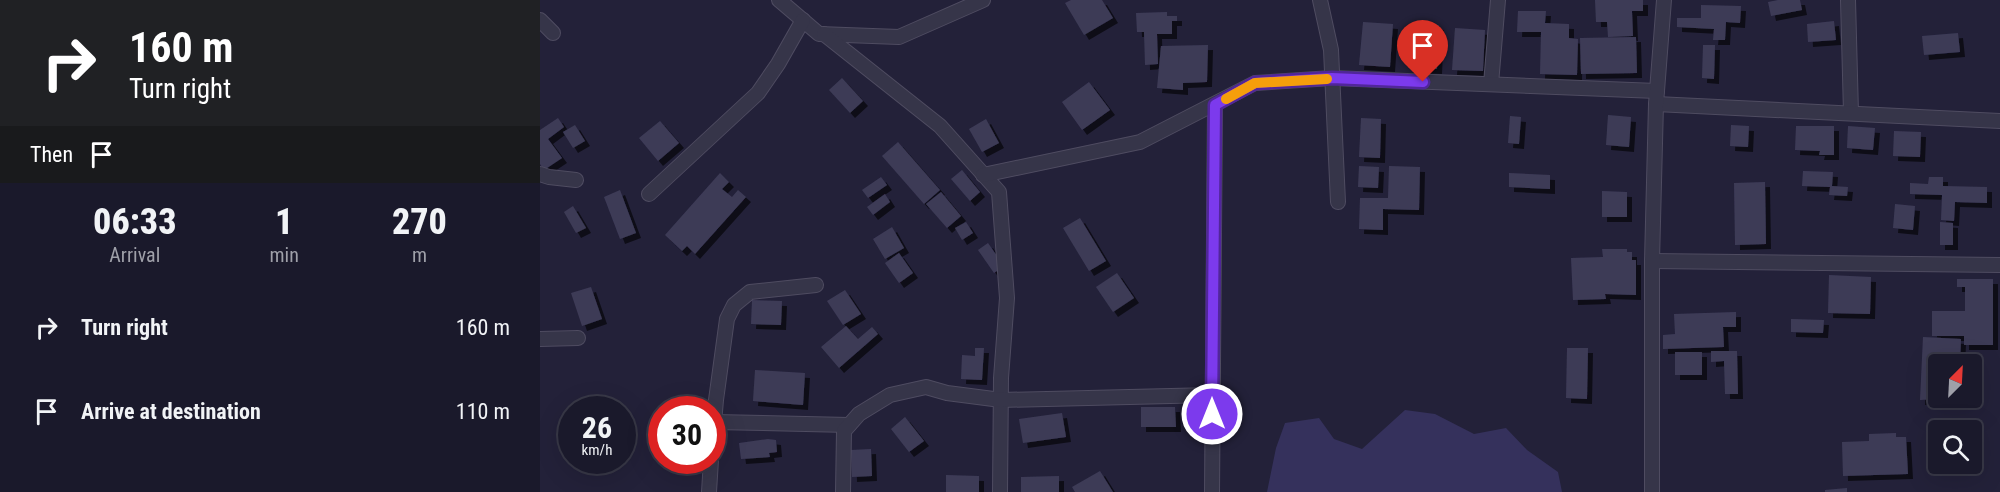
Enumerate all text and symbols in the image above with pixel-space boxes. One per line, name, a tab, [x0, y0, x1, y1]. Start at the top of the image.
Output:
pin	[1397, 20, 1448, 82]
text: 160 m	[129, 23, 234, 72]
icon: right	[30, 24, 108, 102]
icon: arrive	[1406, 29, 1439, 62]
text: Turn right	[129, 73, 231, 105]
icon: arrive	[85, 138, 118, 171]
text: Then	[30, 142, 73, 167]
text: 06:33	[93, 201, 176, 243]
text: 1	[275, 201, 293, 243]
text: 270	[392, 201, 447, 243]
text: Arrival	[109, 243, 160, 267]
text: min	[270, 243, 299, 267]
text: m	[412, 243, 427, 267]
icon: right	[30, 311, 63, 344]
text: Turn right	[81, 315, 168, 340]
text: 160 m	[456, 315, 510, 340]
north arrow	[1928, 354, 1982, 408]
map controls	[1928, 354, 1982, 474]
position arrow	[1180, 382, 1244, 446]
icon: arrive	[30, 395, 63, 428]
speed limit sign: 30	[648, 396, 726, 474]
text: Arrive at destination	[81, 399, 261, 424]
text: 110 m	[456, 399, 510, 424]
text: 26	[582, 410, 612, 445]
button: search	[1928, 420, 1982, 474]
text: km/h	[582, 441, 612, 459]

